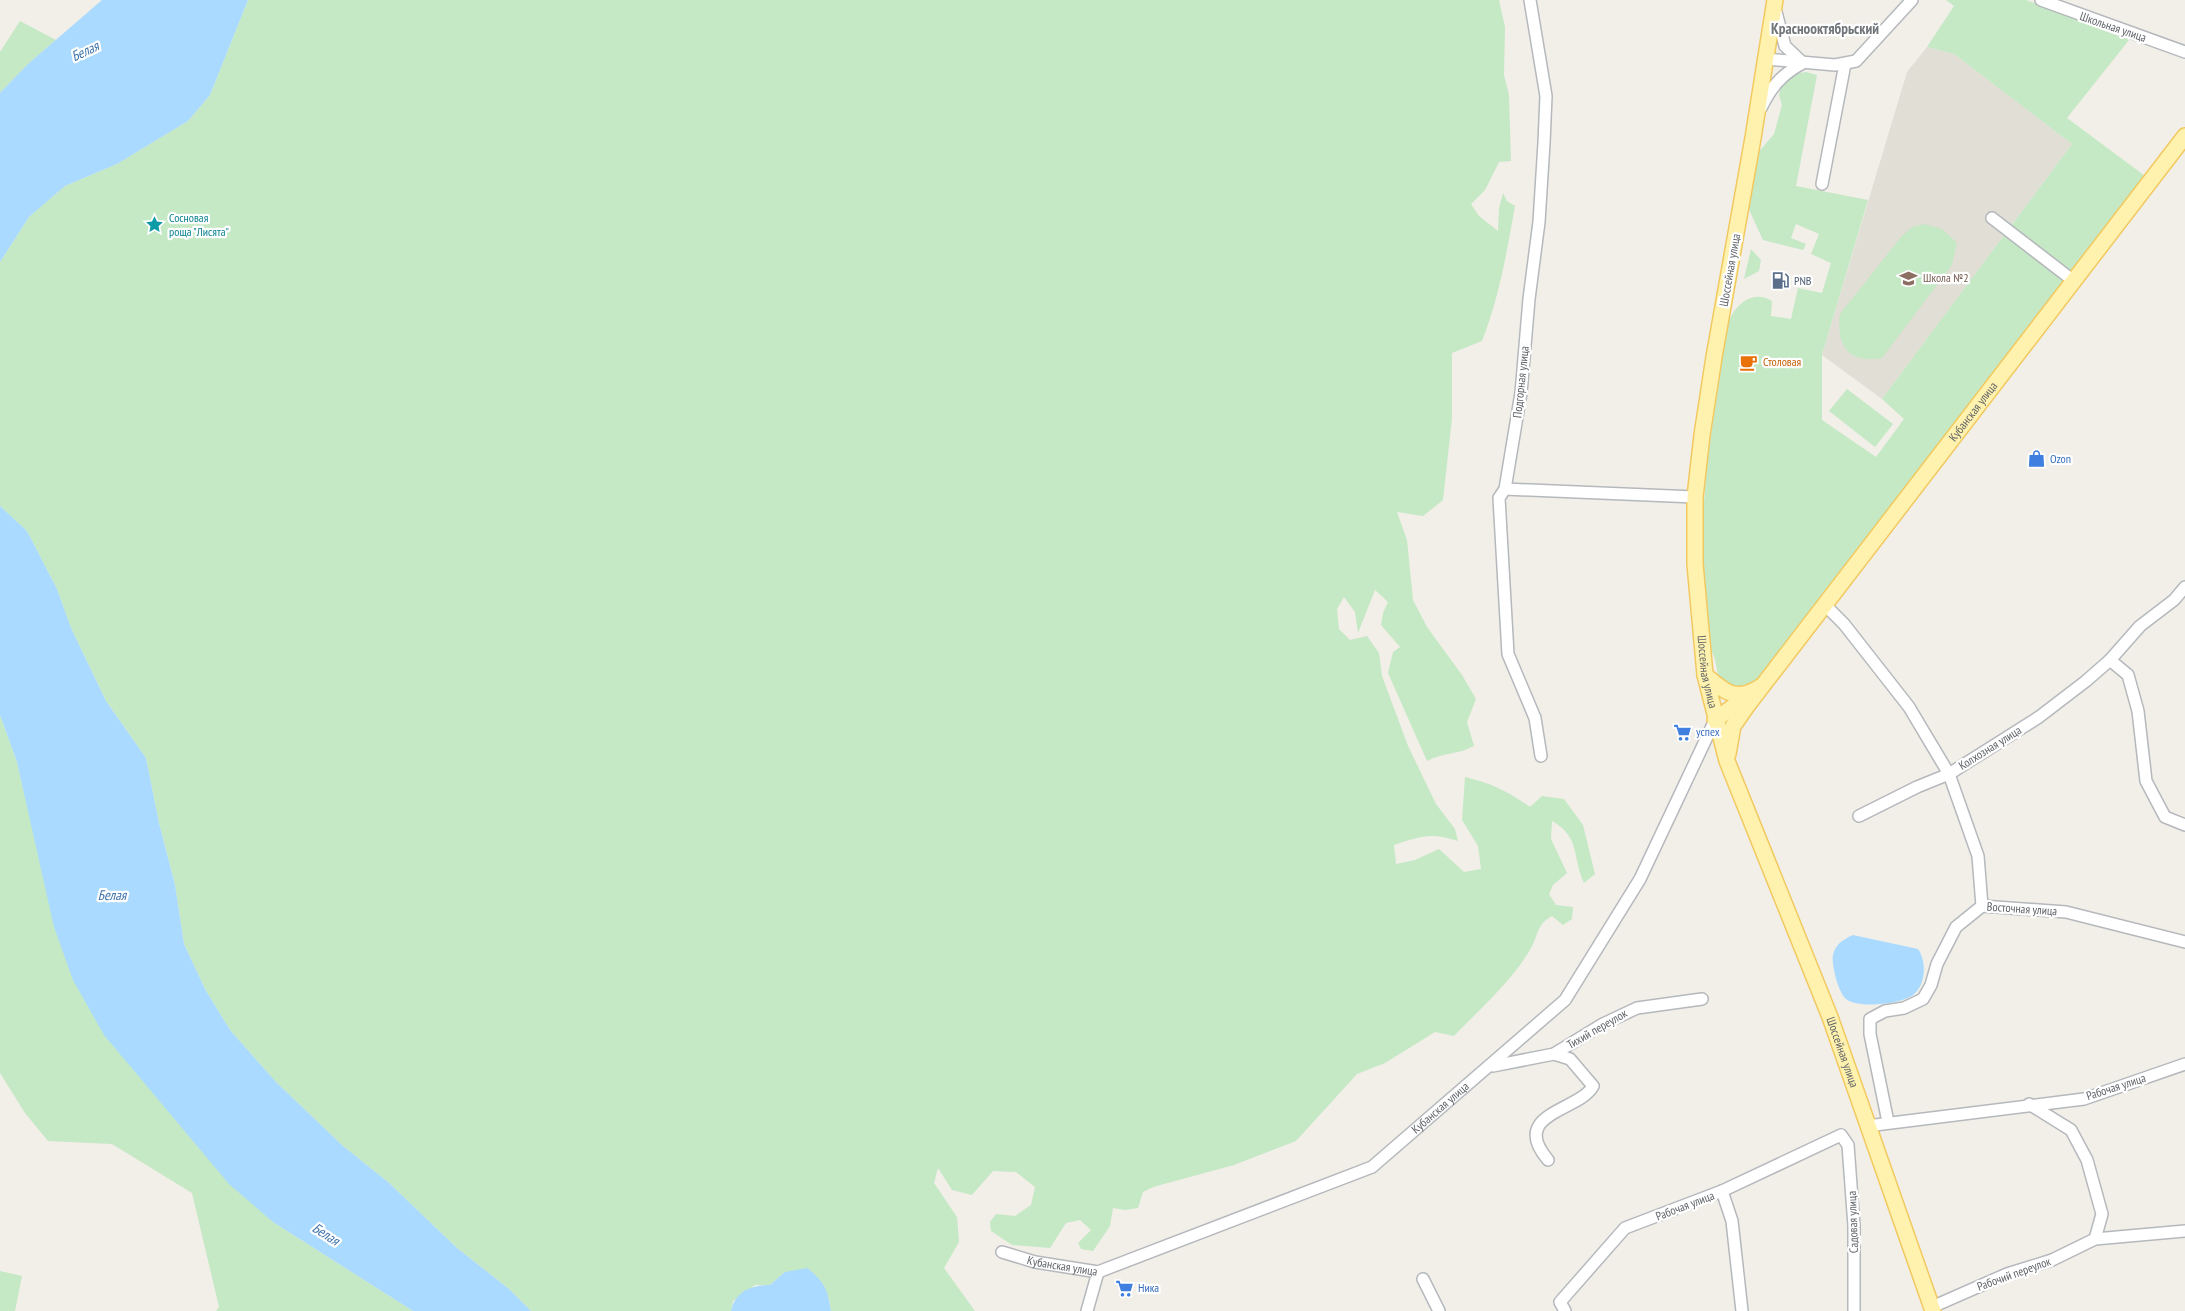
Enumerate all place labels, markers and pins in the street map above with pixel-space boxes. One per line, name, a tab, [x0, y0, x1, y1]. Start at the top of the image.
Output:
place label: Сосновая роща "Лисята"	[169, 210, 229, 239]
place icon: Сосновая роща "Лисята"	[145, 215, 165, 235]
school or university icon: Школа №2	[1899, 268, 1919, 288]
place label: Школа №2	[1923, 270, 1969, 285]
fuel station icon: PNB	[1770, 271, 1790, 291]
place label: PNB	[1794, 273, 1812, 288]
cafe icon: Столовая	[1739, 352, 1759, 372]
place label: Столовая	[1763, 354, 1801, 369]
shop icon: Ozon	[2026, 449, 2046, 469]
place label: Ozon	[2050, 451, 2071, 466]
supermarket icon: успех	[1672, 722, 1692, 742]
place label: успех	[1696, 724, 1720, 739]
supermarket icon: Ника	[1114, 1278, 1134, 1298]
place label: Ника	[1138, 1280, 1159, 1295]

